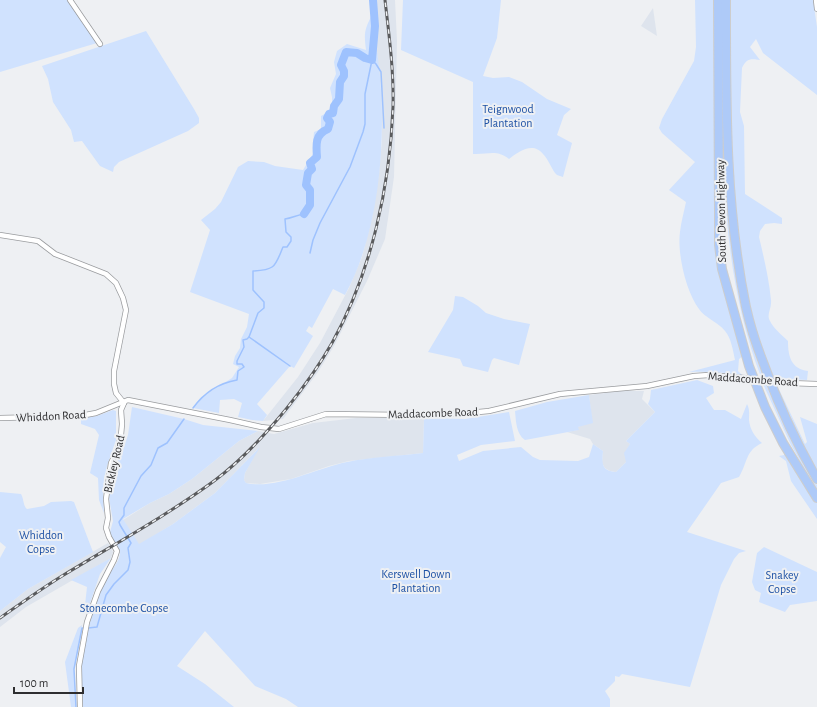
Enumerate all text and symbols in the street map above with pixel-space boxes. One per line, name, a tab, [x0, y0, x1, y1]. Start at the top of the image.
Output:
park label: Teignwood Plantation	[482, 103, 534, 129]
street label: South Devon Highway	[714, 159, 729, 263]
street label: Maddacombe Road	[707, 370, 799, 388]
street label: Maddacombe Road	[388, 405, 478, 421]
street label: Whiddon Road	[16, 408, 86, 424]
street label: Bickley Road	[102, 434, 127, 494]
park label: Whiddon Copse	[19, 529, 63, 555]
park label: Kerswell Down Plantation	[381, 568, 451, 594]
park label: Snakey Copse	[765, 569, 799, 595]
park label: Stonecombe Copse	[80, 602, 168, 614]
scale bar	[14, 669, 83, 695]
text: 100 m	[20, 677, 48, 689]

